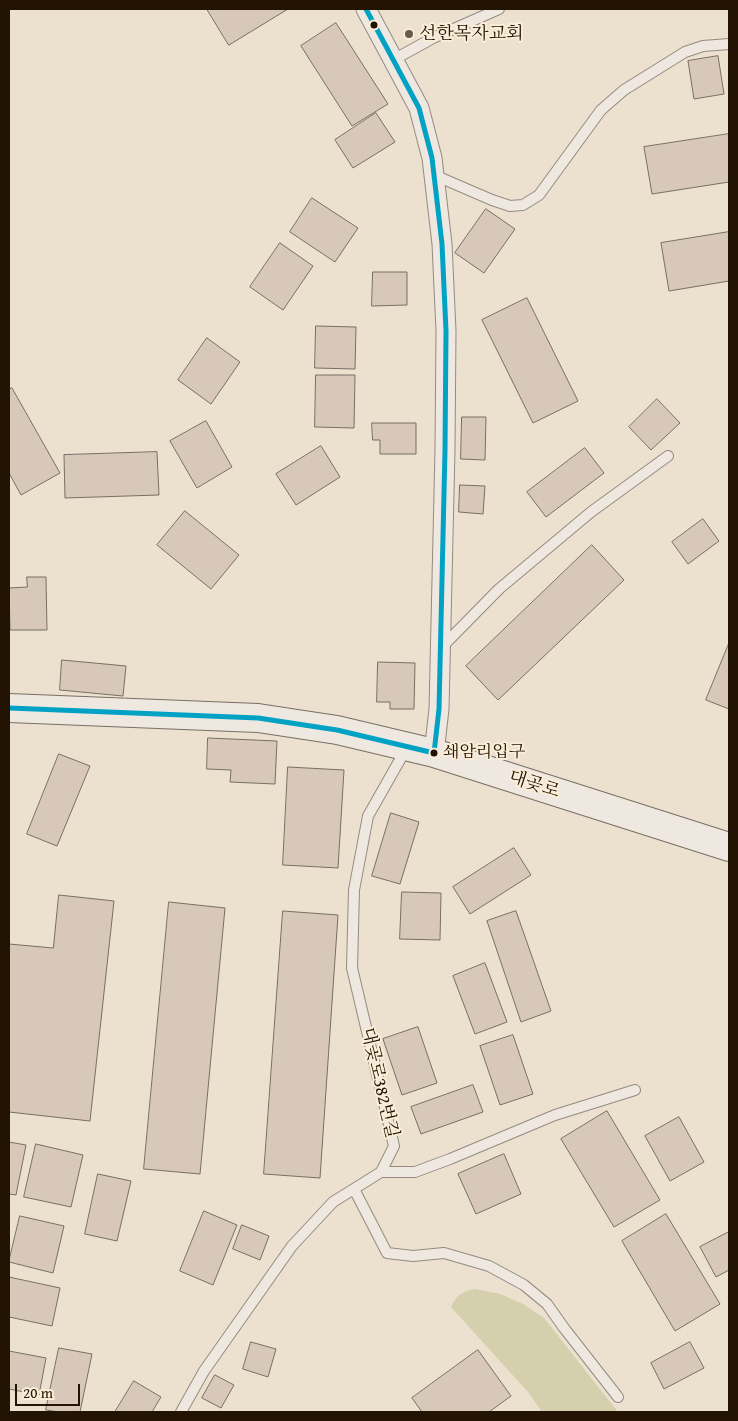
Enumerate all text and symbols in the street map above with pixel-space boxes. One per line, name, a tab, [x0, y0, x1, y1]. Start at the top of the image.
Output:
unlabelled marker	[369, 20, 379, 30]
place label: 선한목자교회	[419, 23, 523, 45]
marker: 선한목자교회	[403, 28, 415, 40]
place label: 쇄암리입구	[443, 743, 525, 763]
marker: 쇄암리입구	[429, 748, 439, 758]
street label: 대곶로	[506, 767, 562, 803]
street label: 대곶로382번길	[356, 1026, 402, 1140]
scale bar	[18, 1374, 82, 1406]
text: 20 m	[23, 1382, 53, 1403]

